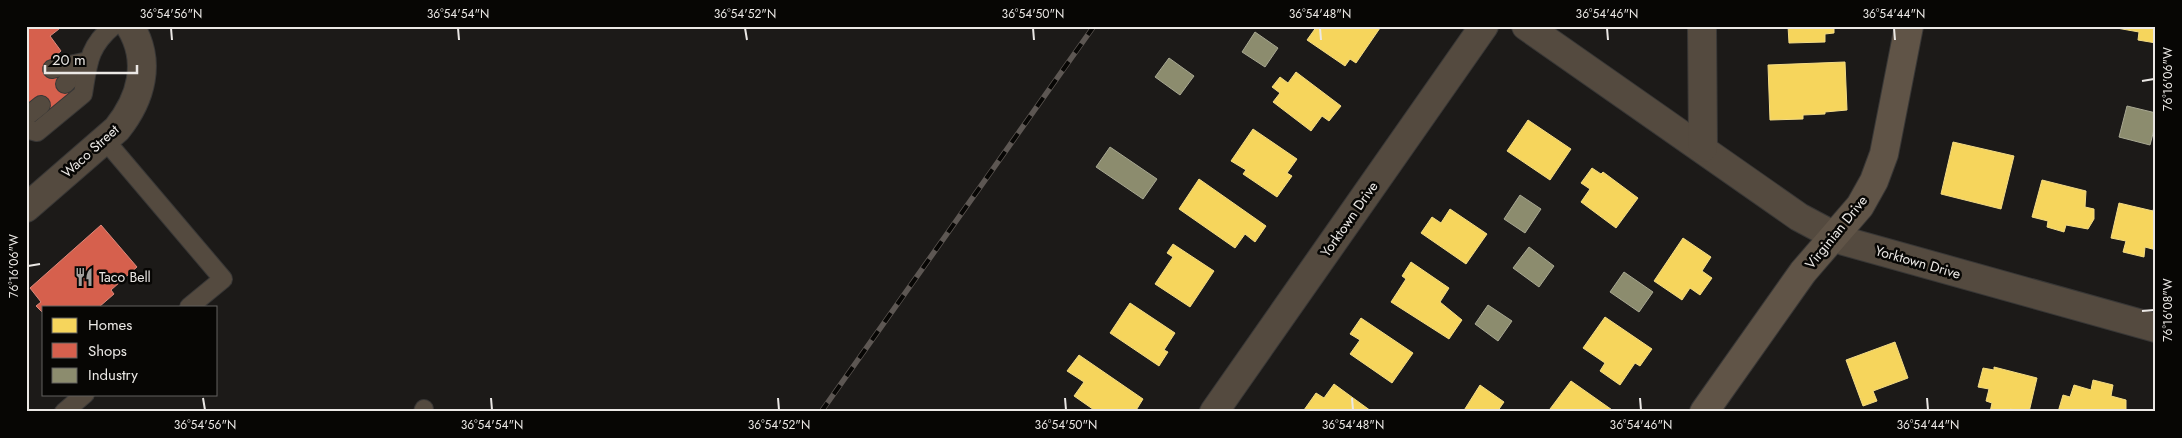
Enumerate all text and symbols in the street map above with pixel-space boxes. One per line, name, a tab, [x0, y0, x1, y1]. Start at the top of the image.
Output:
text: 36°54'56"N	[140, 5, 202, 23]
text: 36°54'54"N	[427, 5, 489, 23]
text: 36°54'52"N	[714, 5, 776, 23]
text: 36°54'50"N	[1002, 5, 1064, 23]
text: 36°54'48"N	[1289, 5, 1351, 23]
text: 36°54'46"N	[1576, 5, 1638, 23]
text: 36°54'44"N	[1863, 5, 1925, 23]
scale bar	[45, 42, 138, 74]
text: 76°16'06"W	[2159, 47, 2177, 111]
text: 20 m	[52, 49, 86, 71]
street label: Waco Street	[57, 119, 124, 182]
street label: Yorktown Drive	[1316, 177, 1382, 261]
street label: Virginian Drive	[1800, 191, 1872, 273]
text: 76°16'06"W	[5, 234, 23, 298]
street label: Yorktown Drive	[1873, 240, 1963, 284]
restaurant icon: Taco Bell	[73, 266, 95, 288]
place label: Taco Bell	[99, 267, 151, 287]
text: 76°16'08"W	[2159, 278, 2177, 342]
legend	[42, 306, 218, 396]
text: Homes	[88, 314, 132, 336]
text: Shops	[88, 340, 127, 362]
text: Industry	[88, 364, 138, 386]
text: 36°54'56"N	[174, 416, 236, 434]
text: 36°54'54"N	[461, 416, 523, 434]
text: 36°54'52"N	[748, 416, 810, 434]
text: 36°54'50"N	[1035, 416, 1097, 434]
text: 36°54'48"N	[1322, 416, 1384, 434]
text: 36°54'46"N	[1610, 416, 1672, 434]
text: 36°54'44"N	[1897, 416, 1959, 434]

